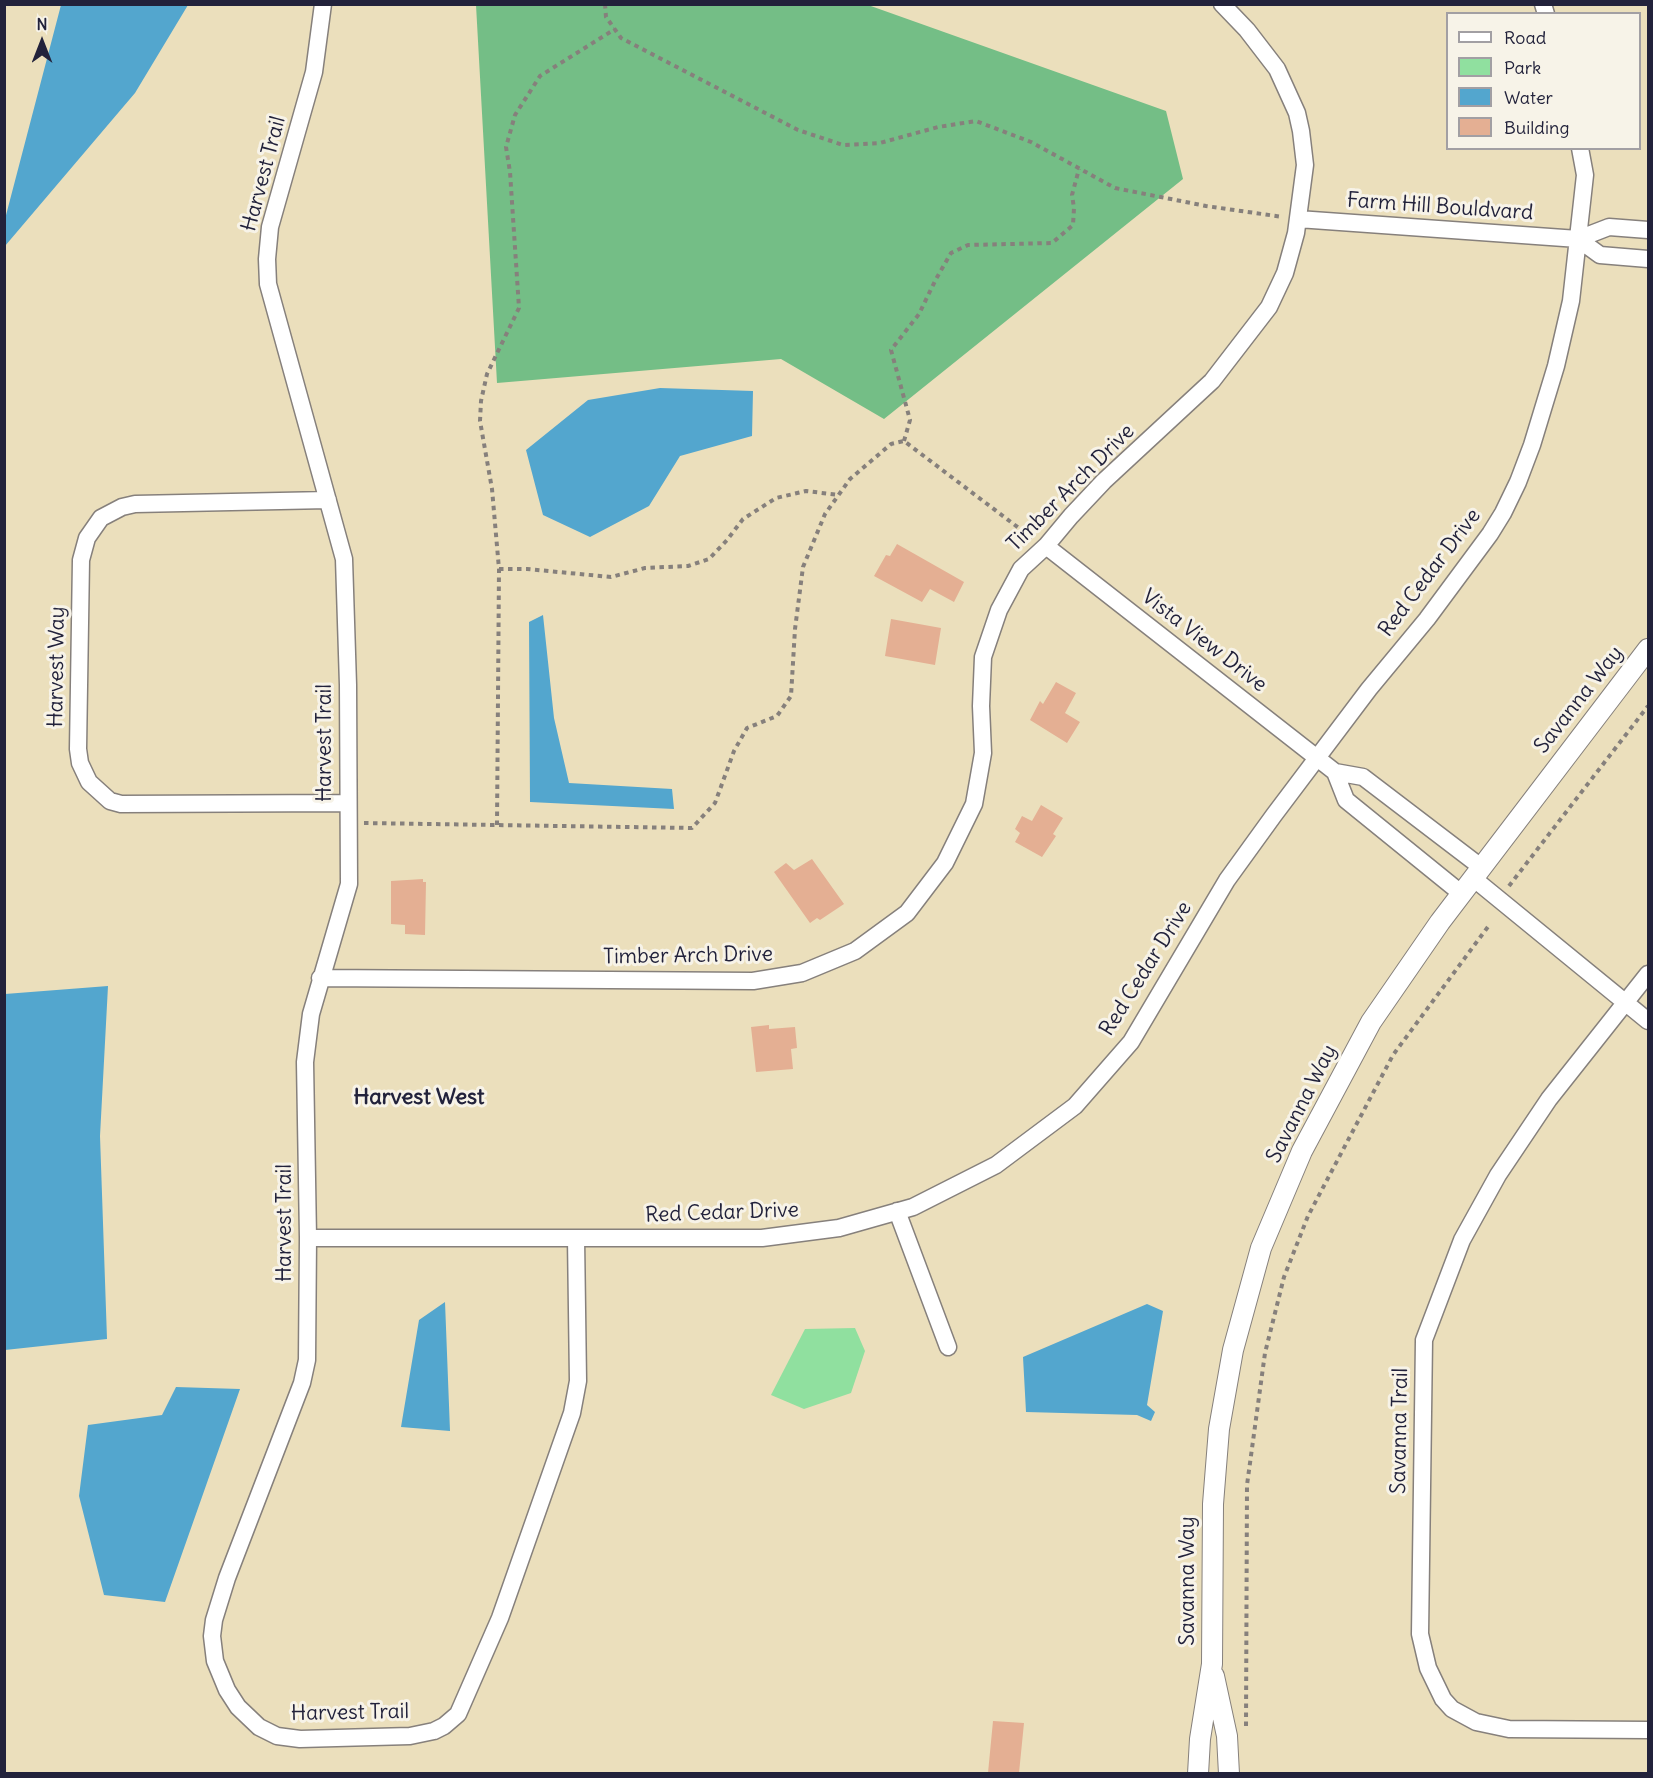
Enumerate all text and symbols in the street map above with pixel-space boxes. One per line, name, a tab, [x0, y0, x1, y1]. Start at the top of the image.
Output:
north arrow	[12, 12, 72, 72]
legend	[1446, 12, 1641, 150]
text: N	[36, 14, 48, 34]
text: Road	[1504, 26, 1546, 49]
text: Park	[1504, 56, 1541, 79]
text: Water	[1504, 86, 1553, 109]
street label: Harvest Trail	[237, 114, 291, 234]
text: Building	[1504, 116, 1569, 139]
street label: Farm Hill Bouldvard	[1346, 188, 1534, 226]
street label: Timber Arch Drive	[1002, 419, 1140, 557]
street label: Red Cedar Drive	[1374, 504, 1486, 642]
street label: Vista View Drive	[1136, 584, 1272, 698]
street label: Harvest Way	[43, 606, 71, 728]
street label: Savanna Way	[1529, 641, 1629, 759]
street label: Harvest Trail	[312, 684, 338, 802]
street label: Red Cedar Drive	[1095, 897, 1197, 1041]
street label: Timber Arch Drive	[603, 942, 773, 970]
street label: Savanna Way	[1261, 1041, 1343, 1167]
district label: Harvest West	[354, 1085, 484, 1111]
street label: Harvest Trail	[272, 1164, 298, 1282]
street label: Red Cedar Drive	[645, 1198, 799, 1228]
street label: Savanna Trail	[1386, 1368, 1414, 1494]
street label: Savanna Way	[1175, 1516, 1201, 1646]
street label: Harvest Trail	[291, 1699, 409, 1727]

